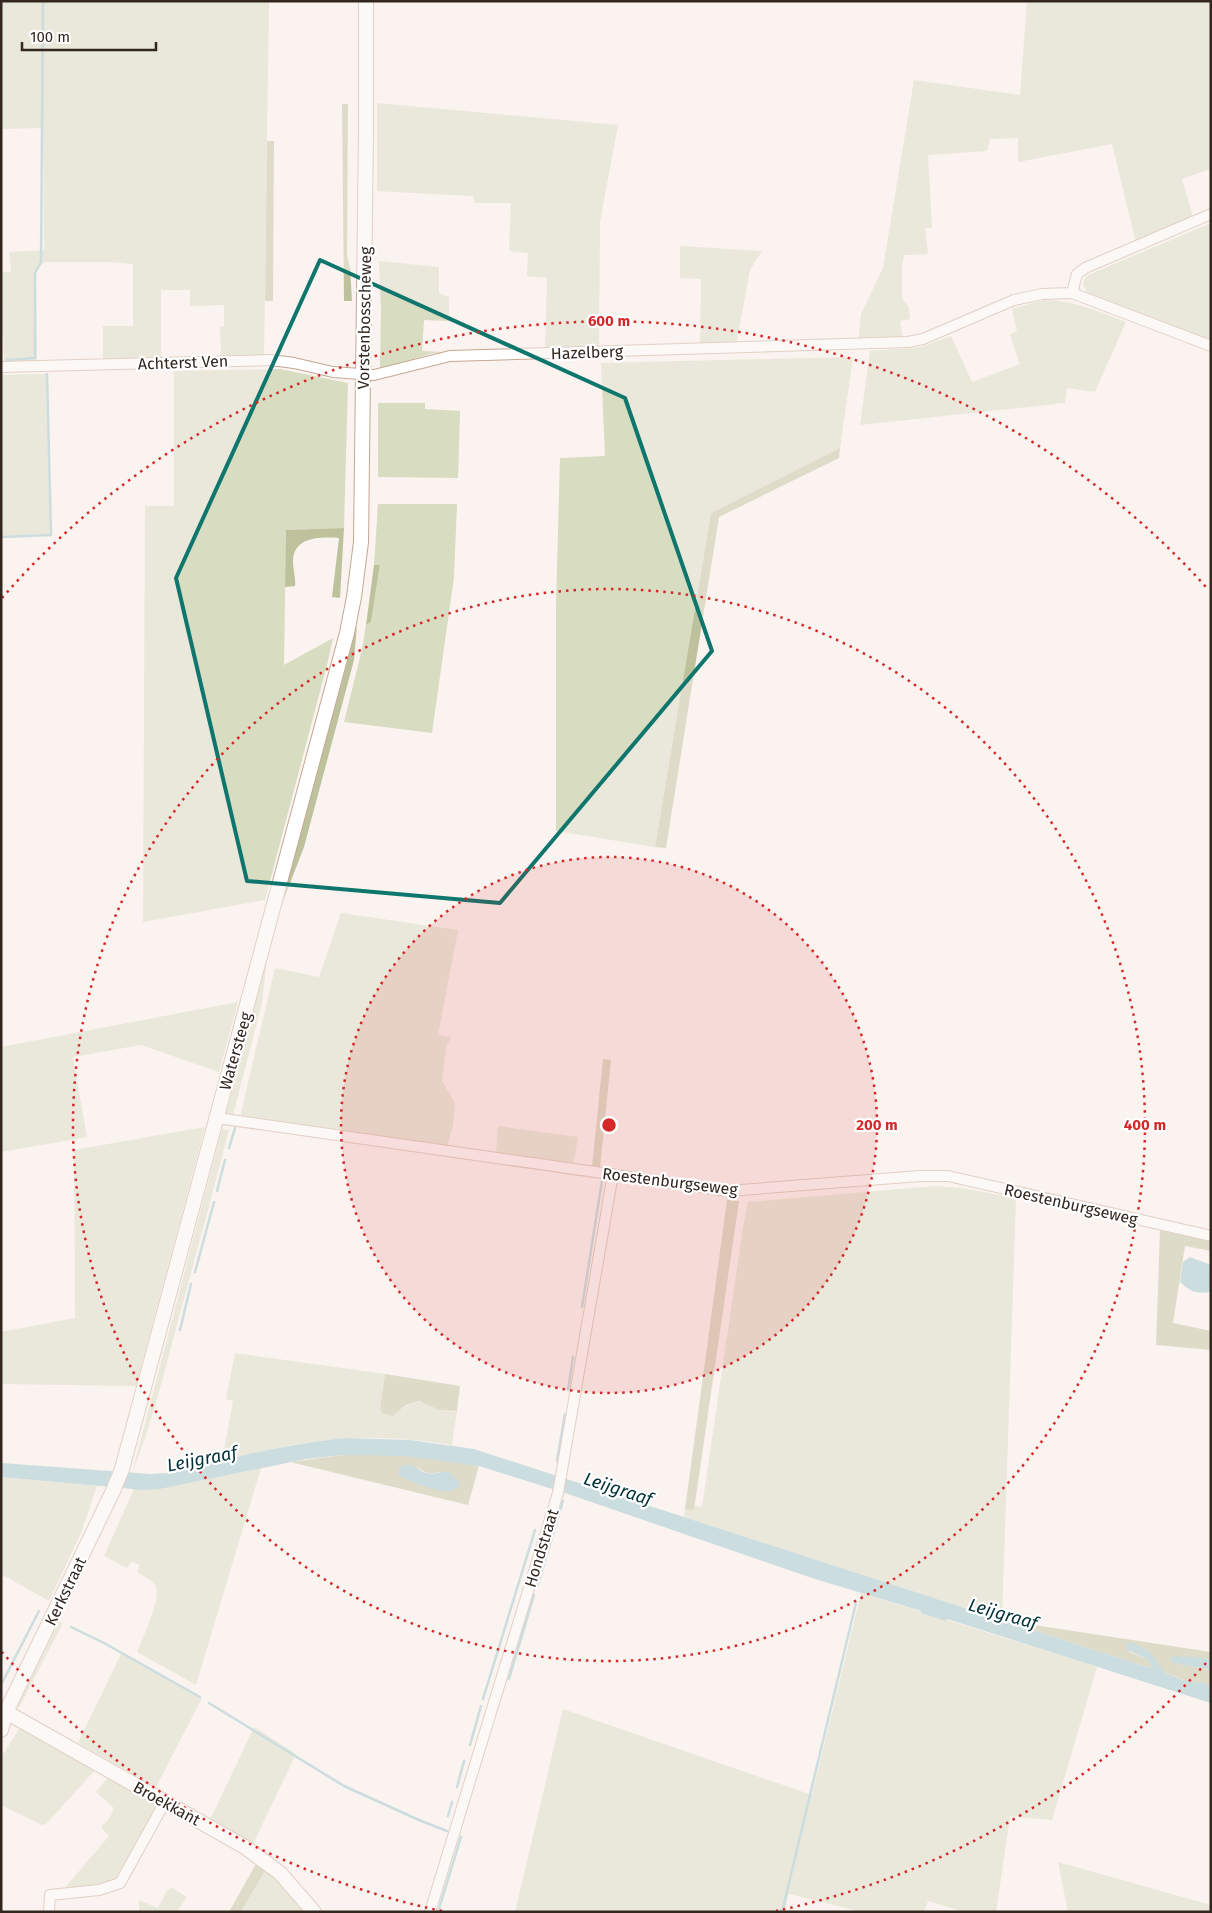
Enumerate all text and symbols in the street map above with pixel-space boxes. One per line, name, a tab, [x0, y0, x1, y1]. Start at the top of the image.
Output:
scale bar	[22, 20, 156, 52]
text: 100 m	[30, 28, 70, 46]
street label: Vorstenbosscheweg	[354, 246, 375, 390]
text: 600 m	[588, 312, 630, 330]
street label: Hazelberg	[551, 342, 624, 363]
street label: Achterst Ven	[137, 351, 229, 374]
street label: Watersteeg	[215, 1009, 256, 1092]
centre of rings	[600, 1116, 618, 1134]
text: 200 m	[856, 1116, 898, 1134]
text: 400 m	[1124, 1116, 1166, 1134]
street label: Roestenburgseweg	[601, 1164, 739, 1199]
street label: Roestenburgseweg	[1002, 1180, 1140, 1229]
water label: Leijgraaf	[165, 1441, 242, 1477]
water label: Leijgraaf	[581, 1468, 658, 1511]
street label: Hondstraat	[521, 1506, 562, 1590]
street label: Kerkstraat	[41, 1554, 90, 1629]
water label: Leijgraaf	[966, 1594, 1043, 1635]
street label: Broekkant	[130, 1777, 204, 1830]

